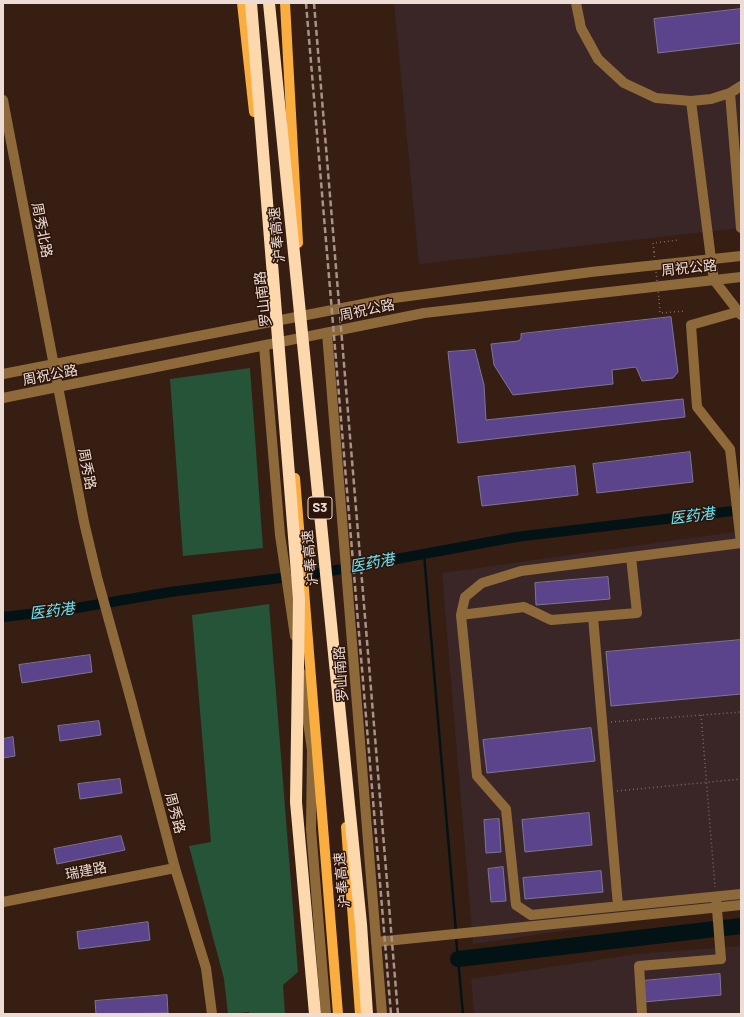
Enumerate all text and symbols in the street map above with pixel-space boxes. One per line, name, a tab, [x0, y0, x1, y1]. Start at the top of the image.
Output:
street label: 周秀北路	[28, 201, 56, 259]
street label: 沪奉高速	[266, 206, 288, 264]
street label: 周祝公路	[660, 257, 718, 279]
street label: 罗山南路	[251, 270, 275, 328]
street label: 周祝公路	[338, 296, 396, 324]
street label: 周祝公路	[21, 361, 79, 389]
street label: 周秀路	[75, 447, 99, 491]
road number: S3	[308, 497, 332, 519]
water label: 医药港	[669, 504, 715, 528]
street label: 沪奉高速	[299, 529, 321, 587]
water label: 医药港	[348, 550, 396, 576]
water label: 医药港	[29, 599, 75, 623]
street label: 罗山南路	[331, 645, 351, 703]
street label: 周秀路	[161, 791, 189, 835]
street label: 沪奉高速	[331, 851, 353, 909]
street label: 瑞建路	[64, 859, 108, 883]

